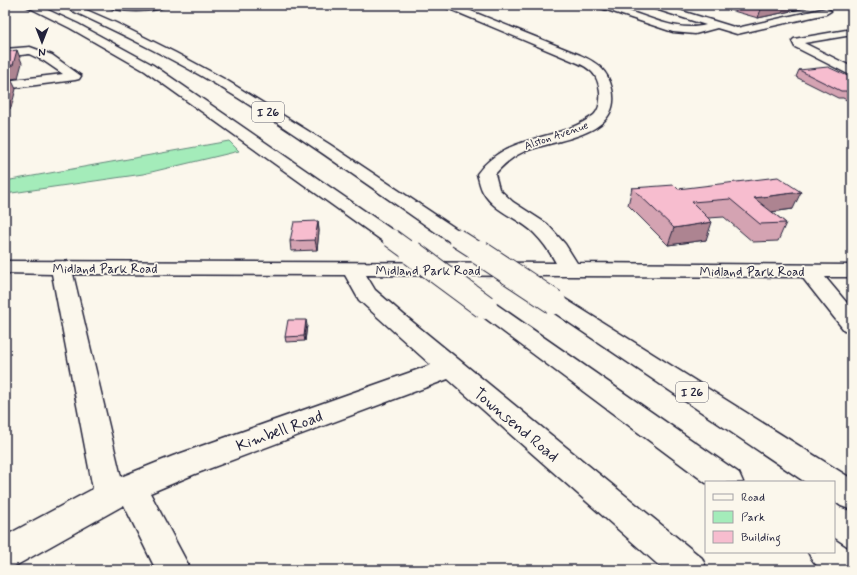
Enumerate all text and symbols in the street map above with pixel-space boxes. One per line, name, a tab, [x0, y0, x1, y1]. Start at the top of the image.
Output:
north arrow	[22, 22, 62, 62]
text: N	[38, 44, 46, 58]
road number: I 26	[252, 102, 284, 122]
street label: Alston Avenue	[523, 118, 590, 153]
street label: Midland Park Road	[53, 261, 157, 278]
street label: Midland Park Road	[376, 263, 480, 280]
street label: Midland Park Road	[700, 264, 804, 281]
road number: I 26	[676, 382, 708, 402]
street label: Townsend Road	[469, 383, 563, 467]
street label: Kimbell Road	[233, 406, 326, 457]
legend	[705, 481, 835, 553]
text: Road	[741, 490, 765, 506]
text: Park	[741, 510, 765, 526]
text: Building	[741, 530, 781, 547]

